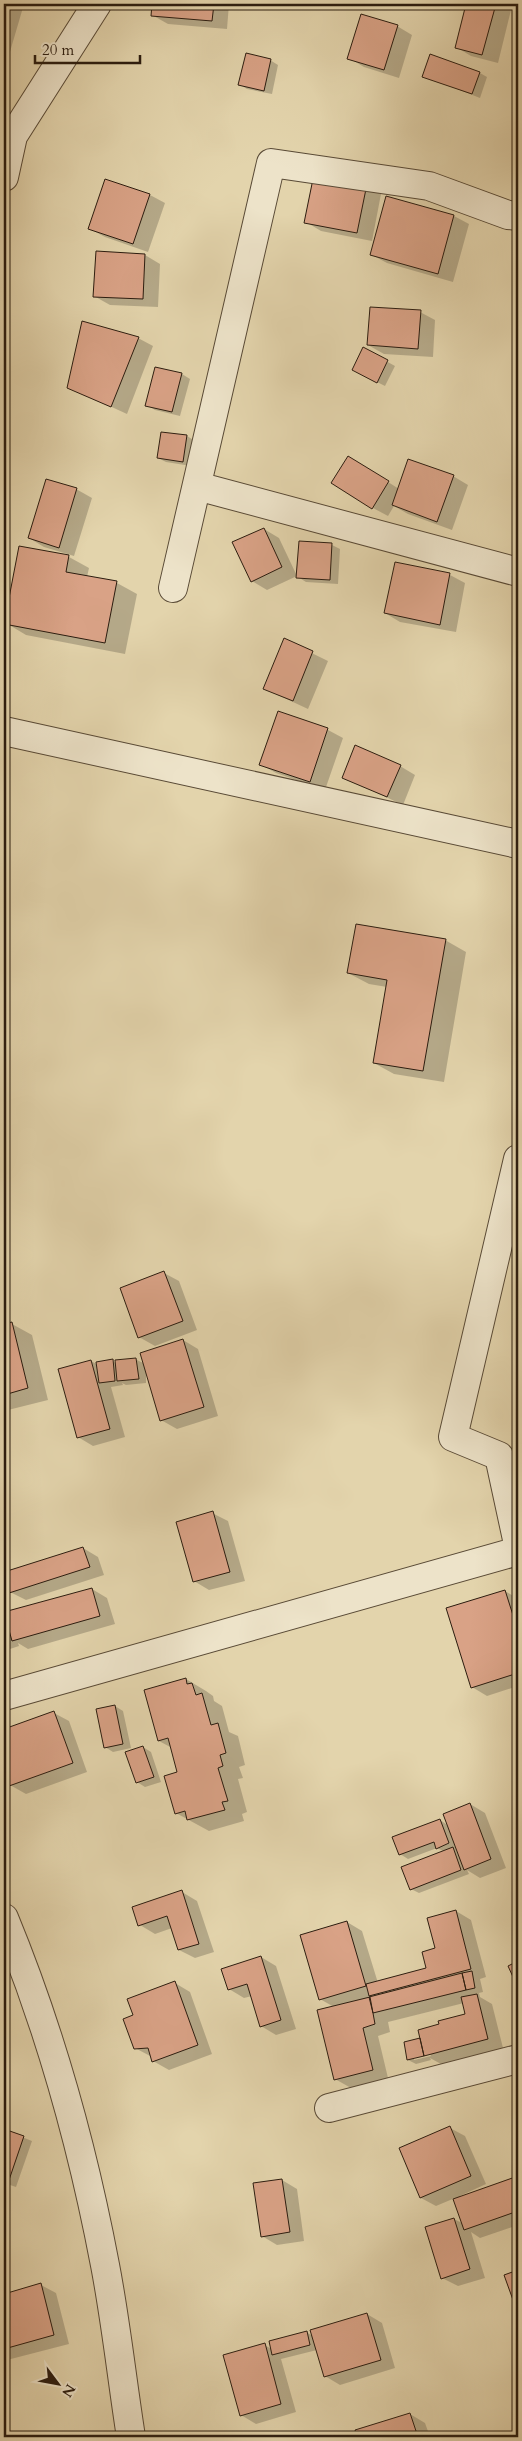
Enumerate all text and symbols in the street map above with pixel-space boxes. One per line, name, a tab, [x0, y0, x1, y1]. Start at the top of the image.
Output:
scale bar	[35, 32, 140, 64]
text: 20 m	[42, 40, 74, 60]
north arrow	[32, 2358, 82, 2408]
text: N	[57, 2380, 80, 2401]

